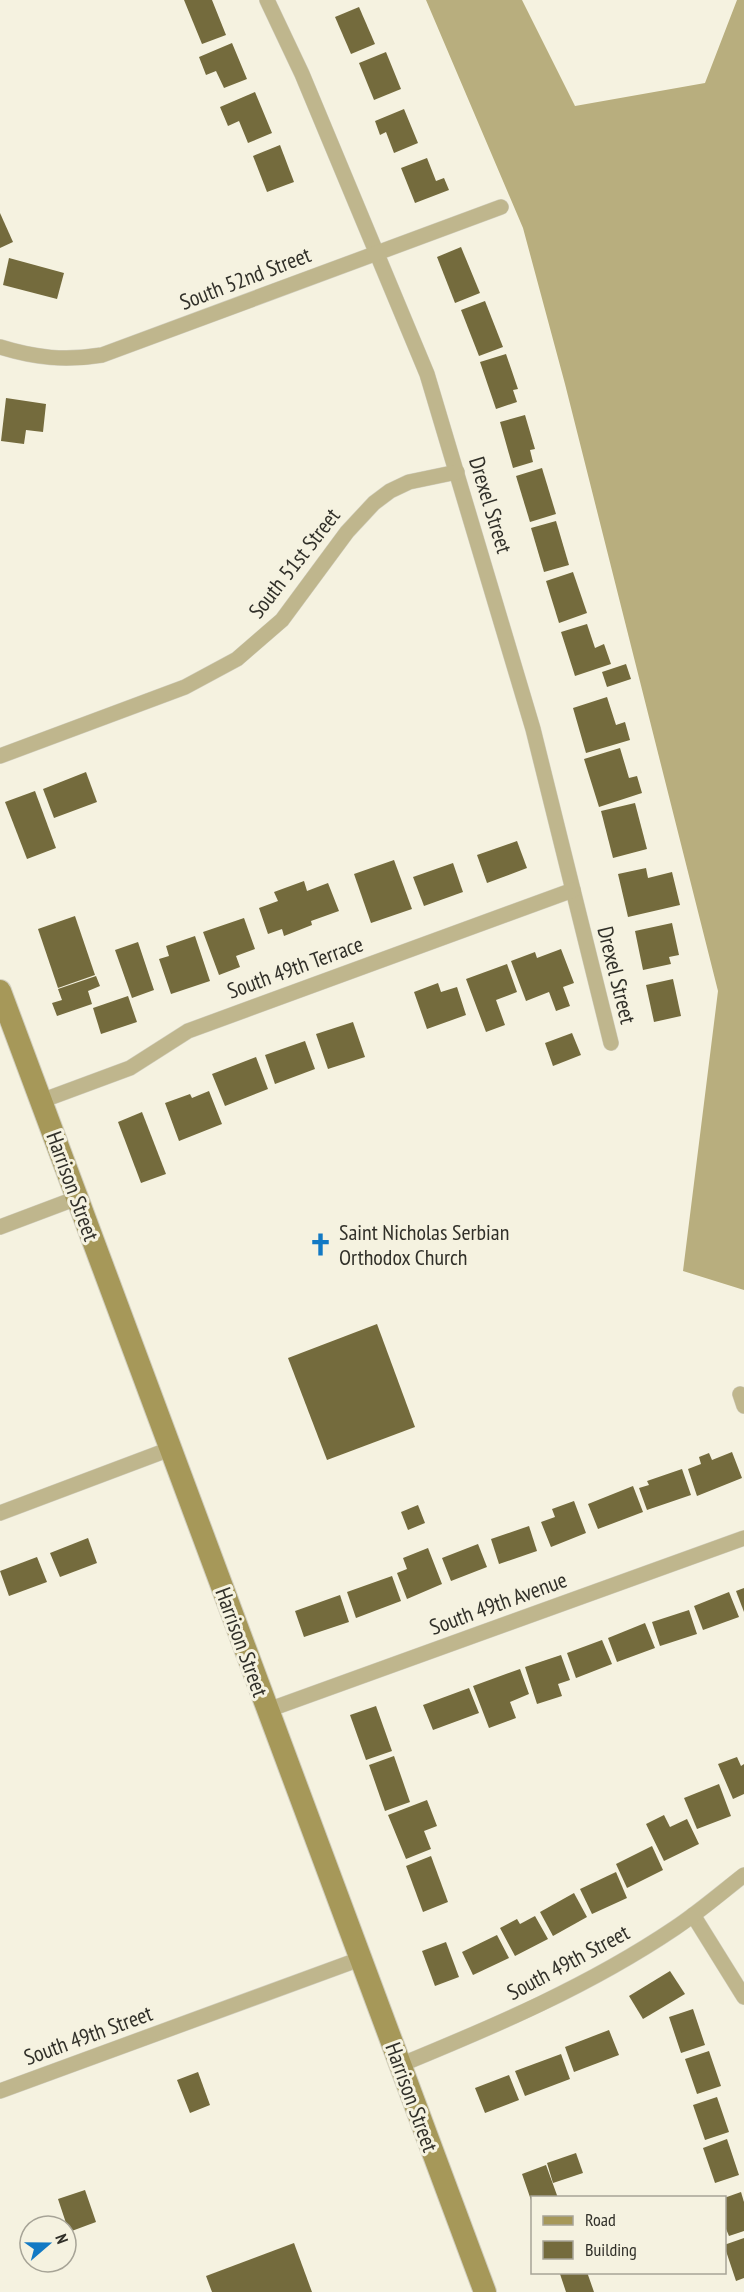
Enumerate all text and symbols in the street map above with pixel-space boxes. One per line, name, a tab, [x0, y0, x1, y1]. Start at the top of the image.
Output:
street label: South 52nd Street	[176, 240, 314, 316]
street label: Drexel Street	[463, 453, 519, 557]
street label: South 51st Street	[242, 502, 346, 624]
street label: Drexel Street	[591, 923, 643, 1027]
street label: South 49th Terrace	[223, 929, 367, 1005]
street label: Harrison Street	[40, 1128, 106, 1244]
place label: Saint Nicholas Serbian Orthodox Church	[339, 1218, 509, 1271]
church icon: Saint Nicholas Serbian Orthodox Church	[308, 1232, 334, 1258]
street label: South 49th Avenue	[426, 1565, 570, 1641]
street label: Harrison Street	[209, 1584, 275, 1700]
street label: South 49th Street	[502, 1918, 634, 2006]
street label: South 49th Street	[20, 1999, 156, 2071]
street label: Harrison Street	[379, 2039, 445, 2155]
legend	[531, 2196, 726, 2274]
text: Road	[585, 2208, 616, 2231]
north arrow	[18, 2214, 78, 2274]
text: N	[51, 2231, 73, 2246]
text: Building	[585, 2238, 637, 2261]

